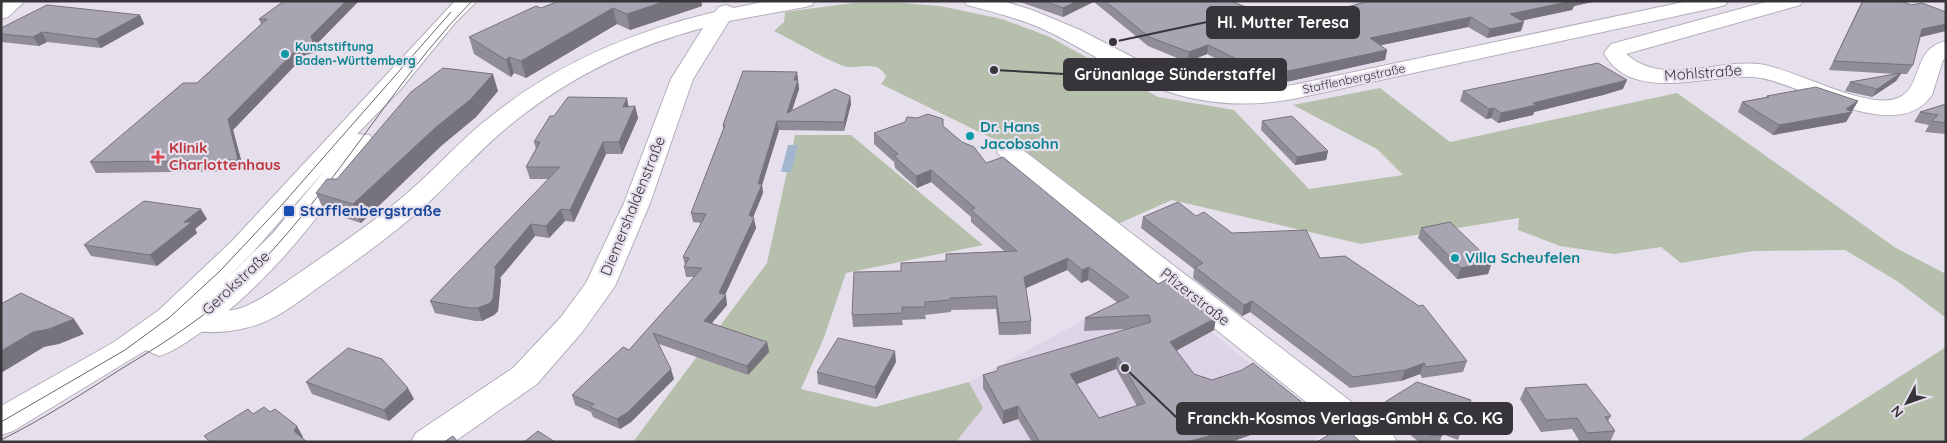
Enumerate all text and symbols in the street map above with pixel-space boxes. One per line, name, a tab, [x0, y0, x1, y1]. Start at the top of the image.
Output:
callout: Hl. Mutter Teresa	[1207, 7, 1359, 38]
text: Hl. Mutter Teresa	[1217, 12, 1349, 32]
place label: Kunststiftung Baden-Württemberg	[295, 39, 416, 68]
marker: Kunststiftung Baden-Württemberg	[279, 48, 291, 60]
callout: Grünanlage Sünderstaffel	[1064, 59, 1286, 90]
street label: Stafflenbergstraße	[1301, 60, 1407, 97]
street label: Mohlstraße	[1663, 60, 1742, 85]
text: Grünanlage Sünderstaffel	[1074, 64, 1276, 84]
place label: Dr. Hans Jacobsohn	[980, 117, 1059, 153]
marker: Dr. Hans Jacobsohn	[964, 130, 976, 142]
street label: Diemershaldenstraße	[596, 133, 669, 278]
place label: Klinik Charlottenhaus	[169, 138, 280, 174]
marker: Klinik Charlottenhaus	[151, 150, 165, 164]
place label: Stafflenbergstraße	[300, 201, 442, 220]
marker: Stafflenbergstraße	[282, 204, 296, 218]
street label: Gerokstraße	[198, 246, 273, 319]
place label: Villa Scheufelen	[1465, 248, 1580, 267]
marker: Villa Scheufelen	[1449, 252, 1461, 264]
street label: Pfizerstraße	[1157, 264, 1234, 330]
north arrow	[1882, 378, 1932, 428]
text: N	[1887, 402, 1907, 421]
callout: Franckh-Kosmos Verlags-GmbH & Co. KG	[1177, 403, 1512, 434]
text: Franckh-Kosmos Verlags-GmbH & Co. KG	[1187, 408, 1503, 428]

